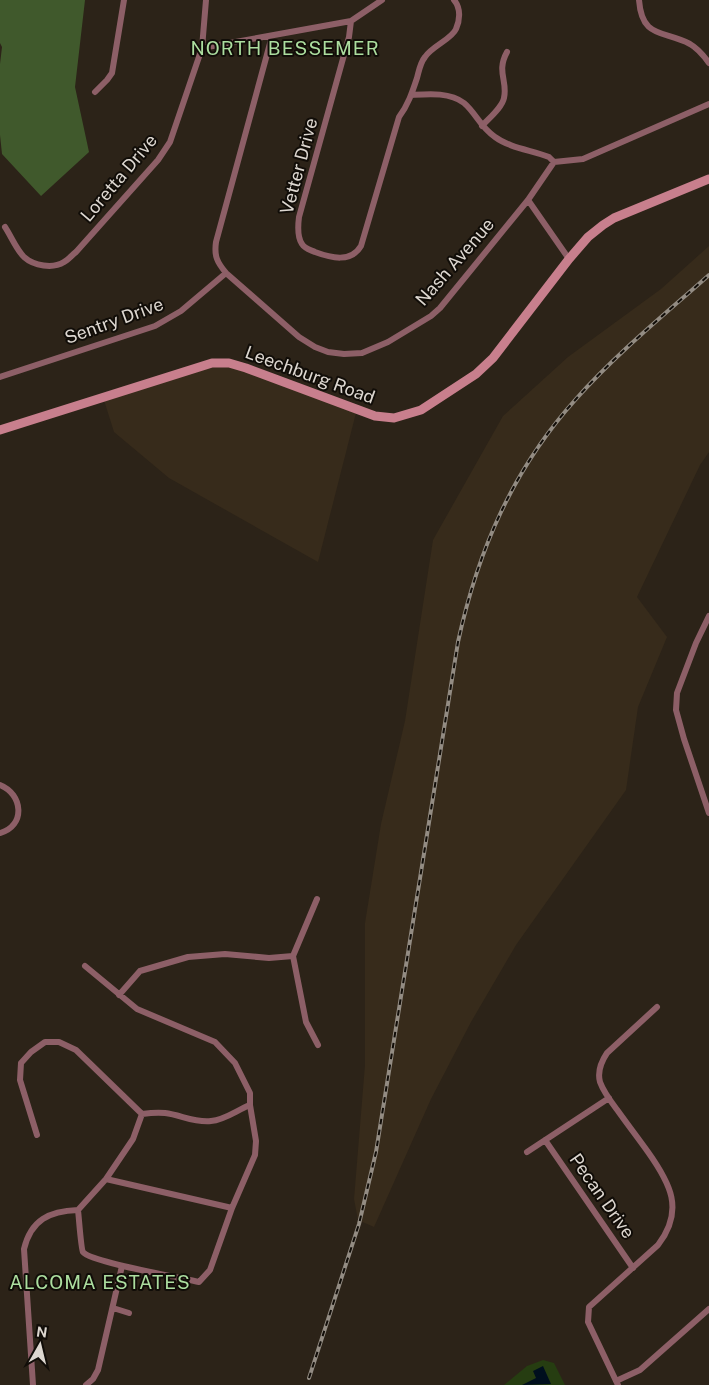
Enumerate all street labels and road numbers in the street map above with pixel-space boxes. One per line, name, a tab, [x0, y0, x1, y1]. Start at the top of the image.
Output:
street label: Vetter Drive	[276, 116, 321, 216]
street label: Loretta Drive	[76, 130, 161, 226]
street label: Nash Avenue	[411, 214, 498, 310]
street label: Sentry Drive	[62, 293, 166, 348]
street label: Leechburg Road	[242, 341, 378, 408]
street label: Pecan Drive	[565, 1149, 639, 1242]

